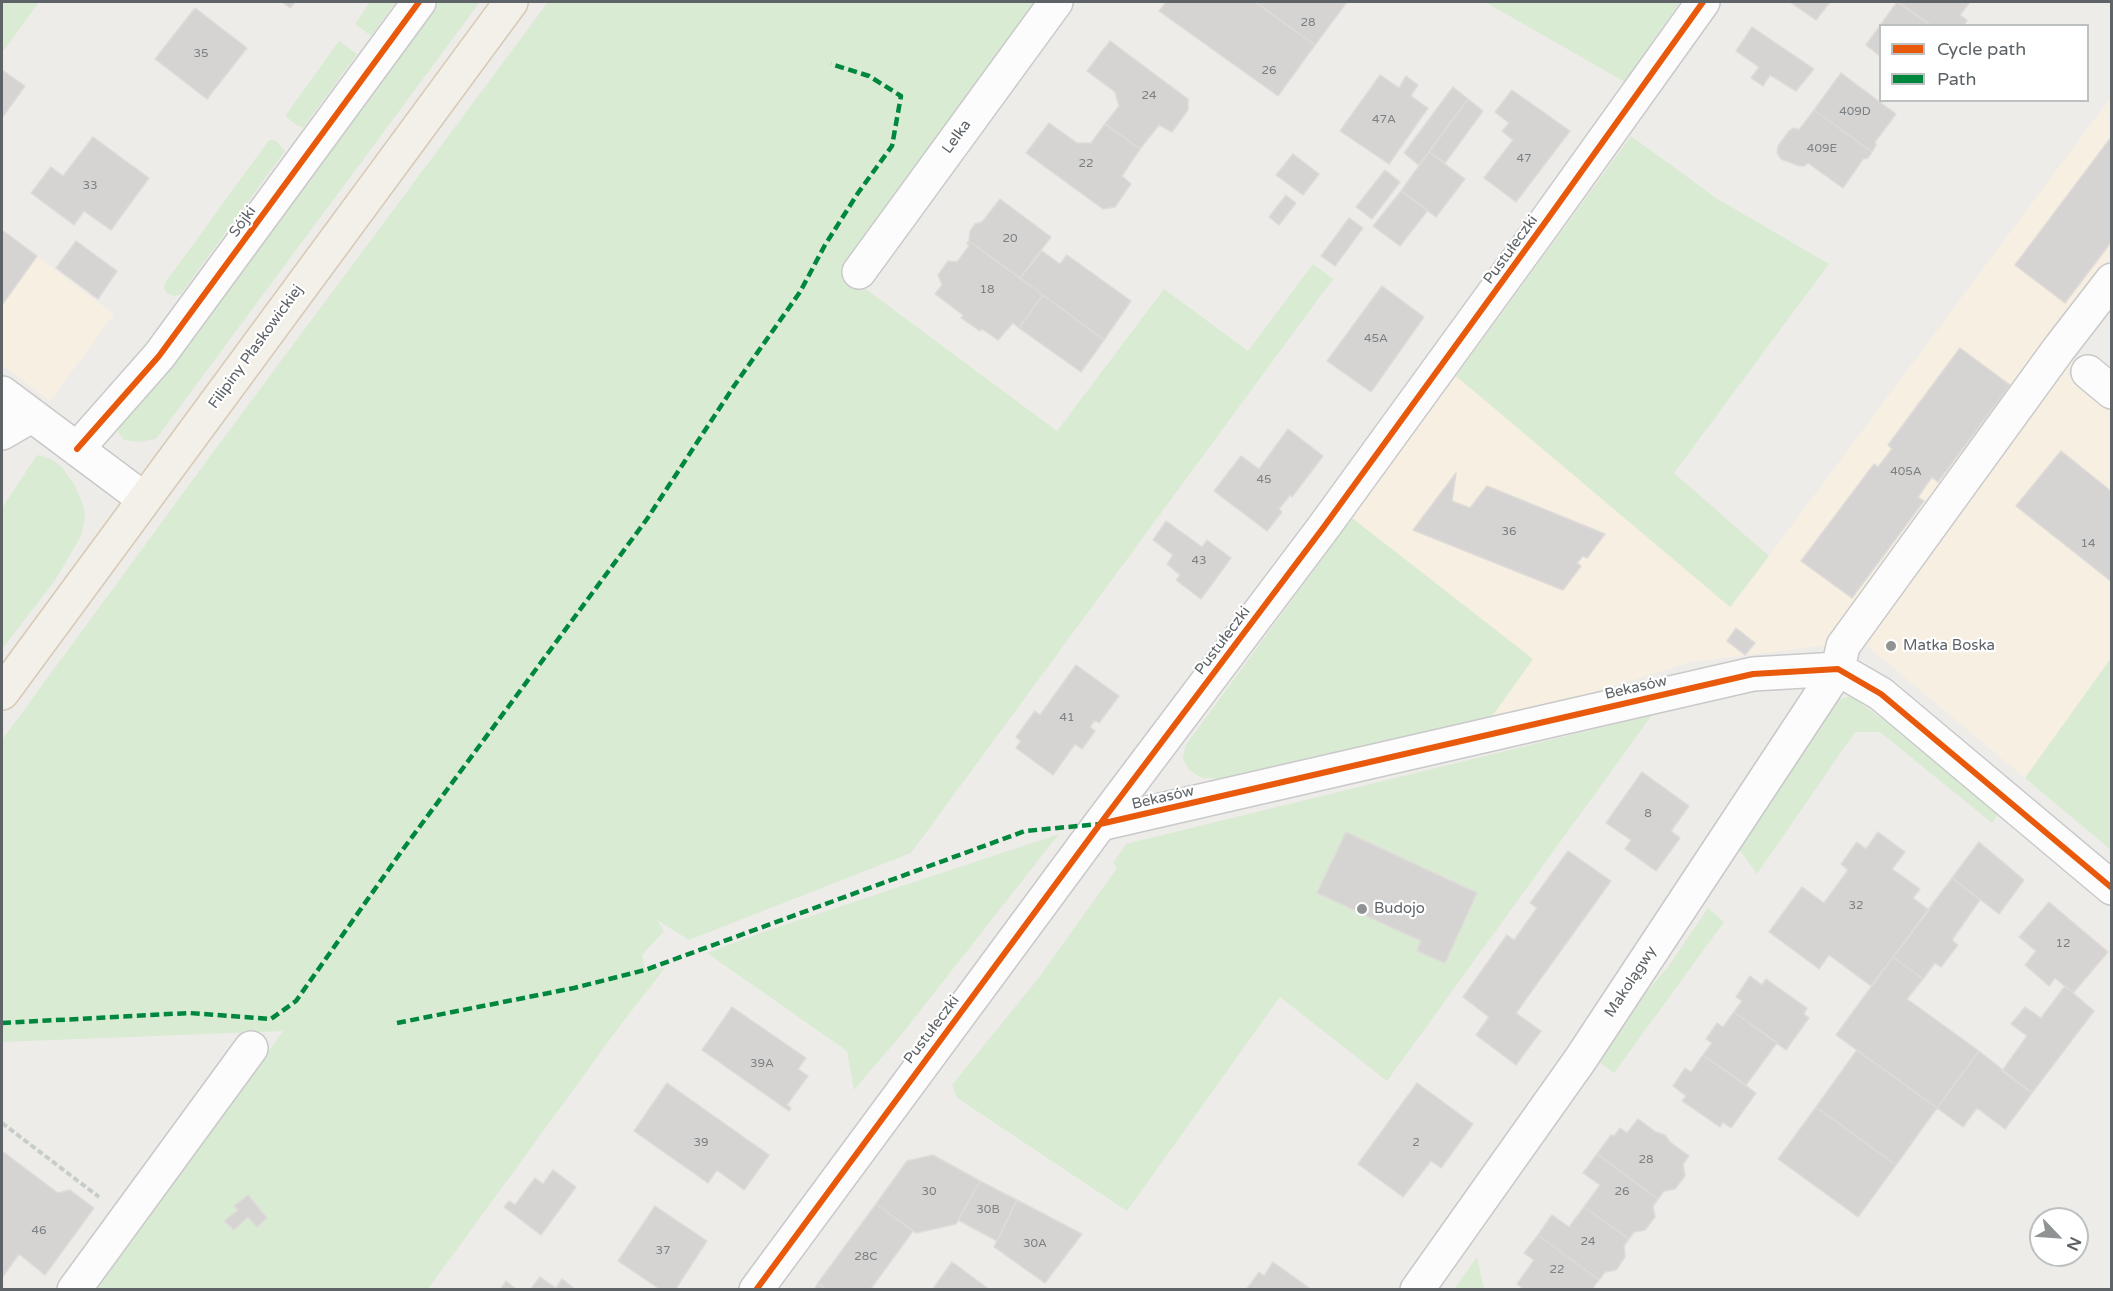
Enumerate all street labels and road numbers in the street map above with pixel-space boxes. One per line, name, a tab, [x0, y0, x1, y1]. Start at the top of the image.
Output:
street label: Lelka	[939, 117, 975, 157]
street label: Sójki	[226, 203, 260, 241]
street label: Pustułeczki	[1480, 212, 1542, 288]
street label: Filipiny Płaskowickiej	[205, 282, 307, 412]
street label: Pustułeczki	[1191, 603, 1255, 679]
street label: Bekasów	[1603, 672, 1669, 704]
street label: Bekasów	[1130, 782, 1196, 814]
street label: Makolągwy	[1601, 943, 1661, 1021]
street label: Pustułeczki	[900, 992, 964, 1068]

